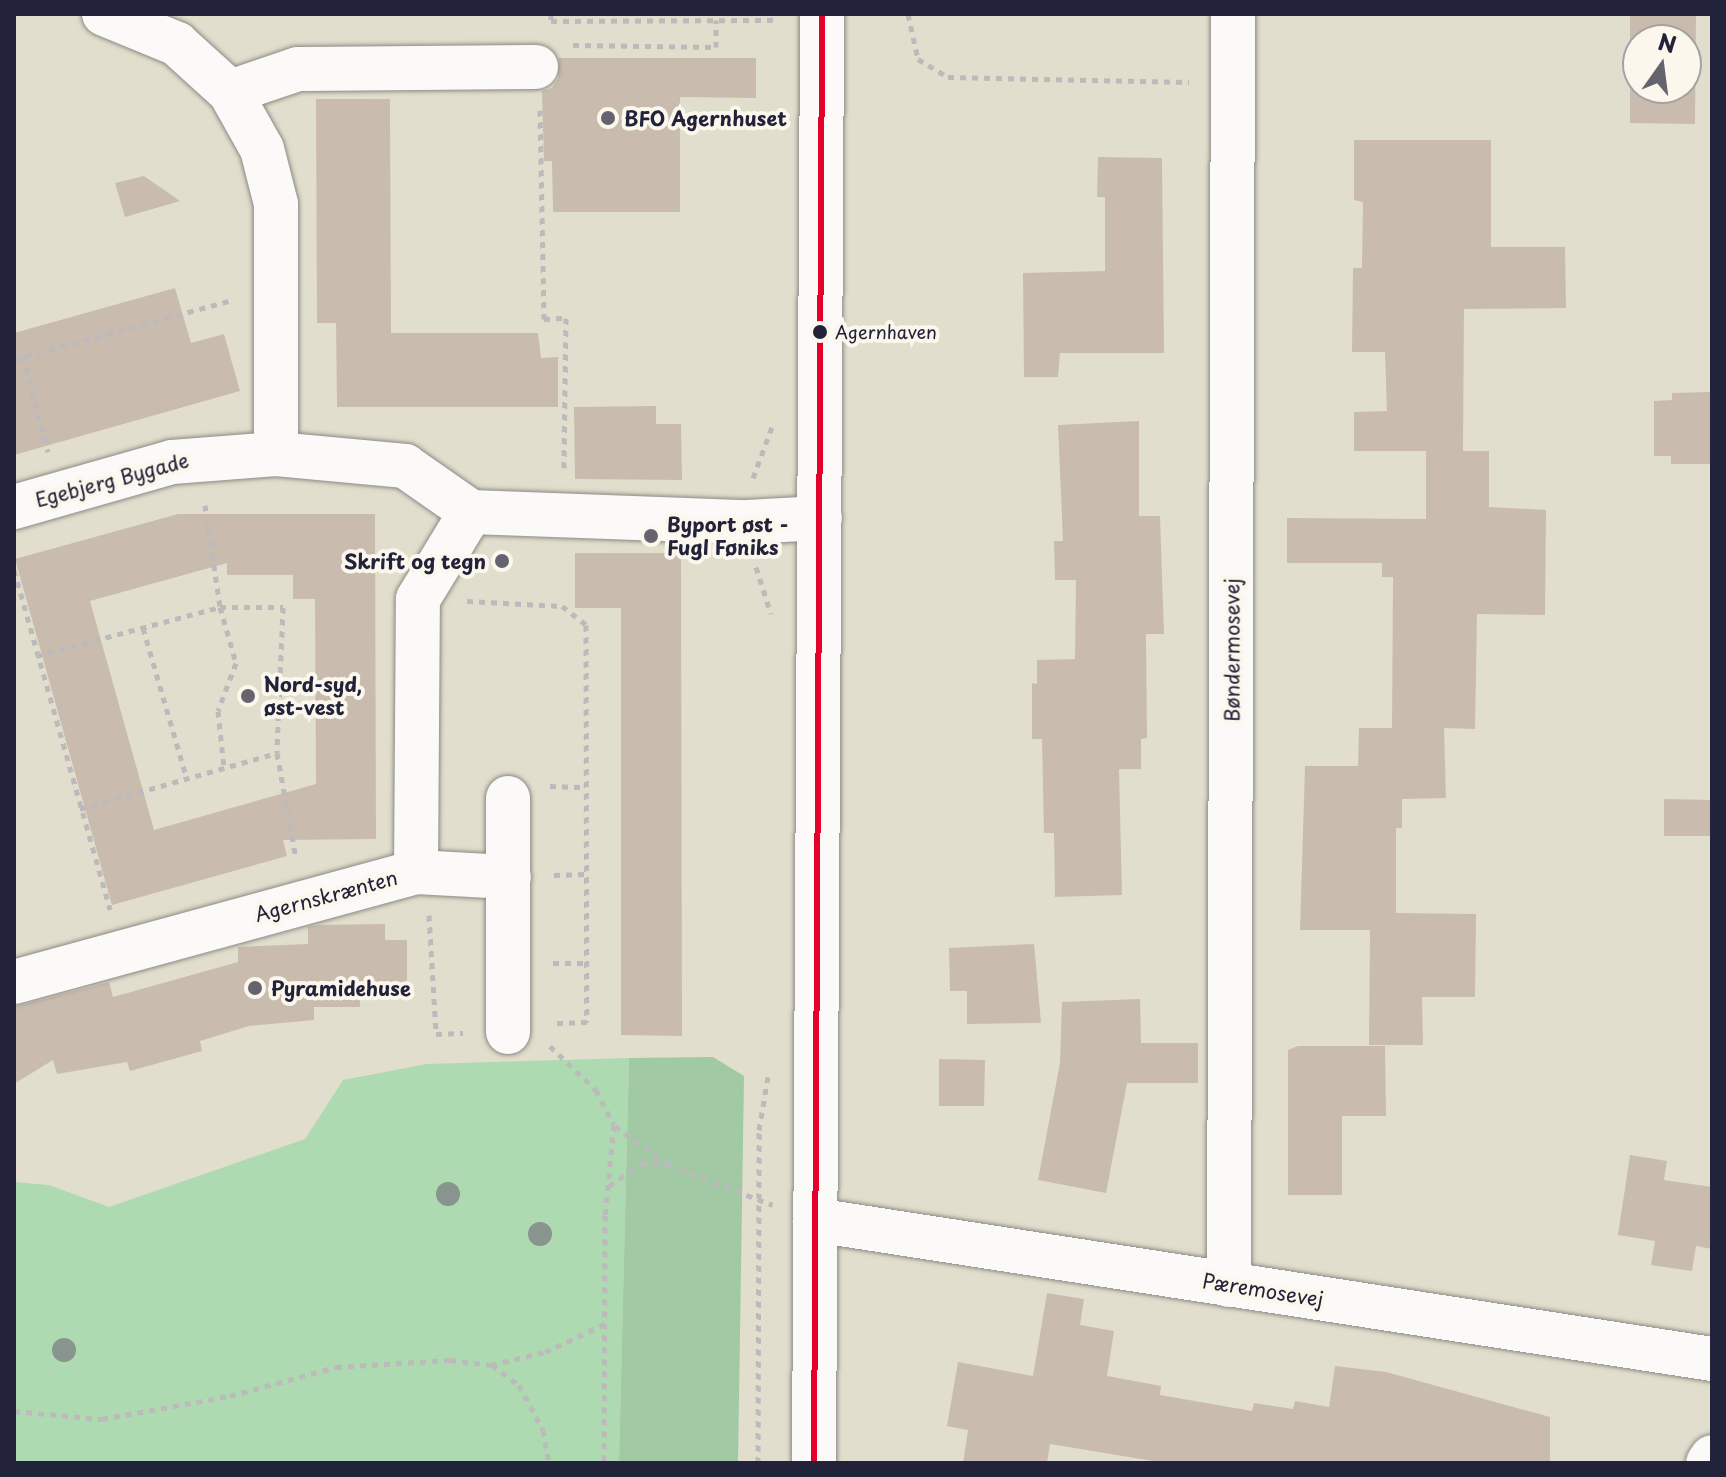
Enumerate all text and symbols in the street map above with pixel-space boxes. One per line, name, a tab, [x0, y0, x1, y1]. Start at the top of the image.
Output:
north arrow	[1622, 24, 1702, 104]
text: N	[1655, 24, 1680, 60]
place label: BFO Agernhuset	[624, 106, 787, 130]
marker: BFO Agernhuset	[599, 109, 617, 127]
place label: Agernhaven	[835, 321, 937, 343]
marker: Agernhaven	[812, 324, 828, 340]
street label: Egebjerg Bygade	[32, 448, 192, 512]
place label: Byport øst - Fugl Føniks	[667, 512, 789, 559]
marker: Byport øst - Fugl Føniks	[642, 527, 660, 545]
place label: Skrift og tegn	[343, 549, 486, 573]
marker: Skrift og tegn	[493, 552, 511, 570]
street label: Bøndermosevej	[1220, 578, 1244, 722]
place label: Nord-syd, øst-vest	[264, 672, 362, 719]
marker: Nord-syd, øst-vest	[239, 687, 257, 705]
street label: Agernskrænten	[252, 865, 400, 927]
place label: Pyramidehuse	[271, 976, 411, 1000]
marker: Pyramidehuse	[246, 979, 264, 997]
street label: Pæremosevej	[1201, 1269, 1325, 1311]

